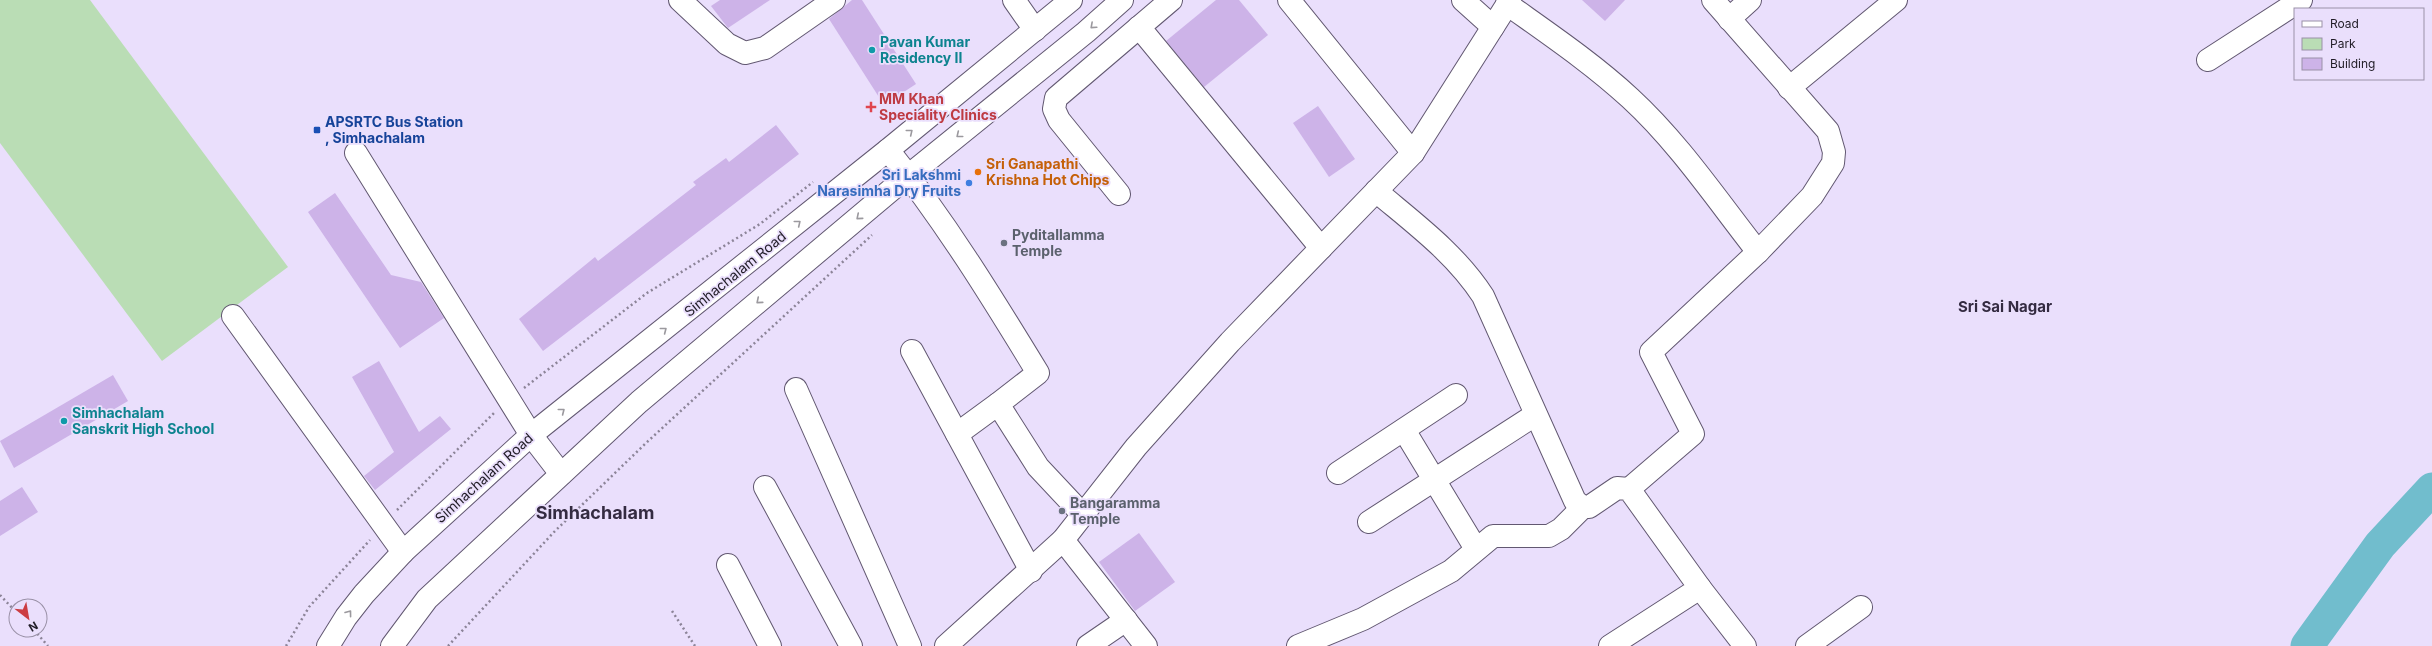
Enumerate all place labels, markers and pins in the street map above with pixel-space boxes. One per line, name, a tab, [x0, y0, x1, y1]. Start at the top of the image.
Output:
place label: Pavan Kumar Residency II	[880, 33, 970, 66]
marker: Pavan Kumar Residency II	[867, 45, 877, 55]
place label: MM Khan Speciality Clinics	[879, 90, 997, 123]
marker: MM Khan Speciality Clinics	[866, 102, 876, 112]
place label: APSRTC Bus Station , Simhachalam	[325, 113, 463, 146]
marker: APSRTC Bus Station , Simhachalam	[312, 125, 322, 135]
place label: Sri Ganapathi Krishna Hot Chips	[986, 155, 1110, 188]
place label: Sri Lakshmi Narasimha Dry Fruits	[817, 166, 961, 199]
marker: Sri Ganapathi Krishna Hot Chips	[973, 167, 983, 177]
marker: Sri Lakshmi Narasimha Dry Fruits	[964, 178, 974, 188]
place label: Pyditallamma Temple	[1012, 226, 1105, 259]
marker: Pyditallamma Temple	[999, 238, 1009, 248]
place label: Simhachalam Sanskrit High School	[72, 404, 214, 437]
marker: Simhachalam Sanskrit High School	[59, 416, 69, 426]
place label: Bangaramma Temple	[1070, 494, 1160, 527]
marker: Bangaramma Temple	[1057, 506, 1067, 516]

